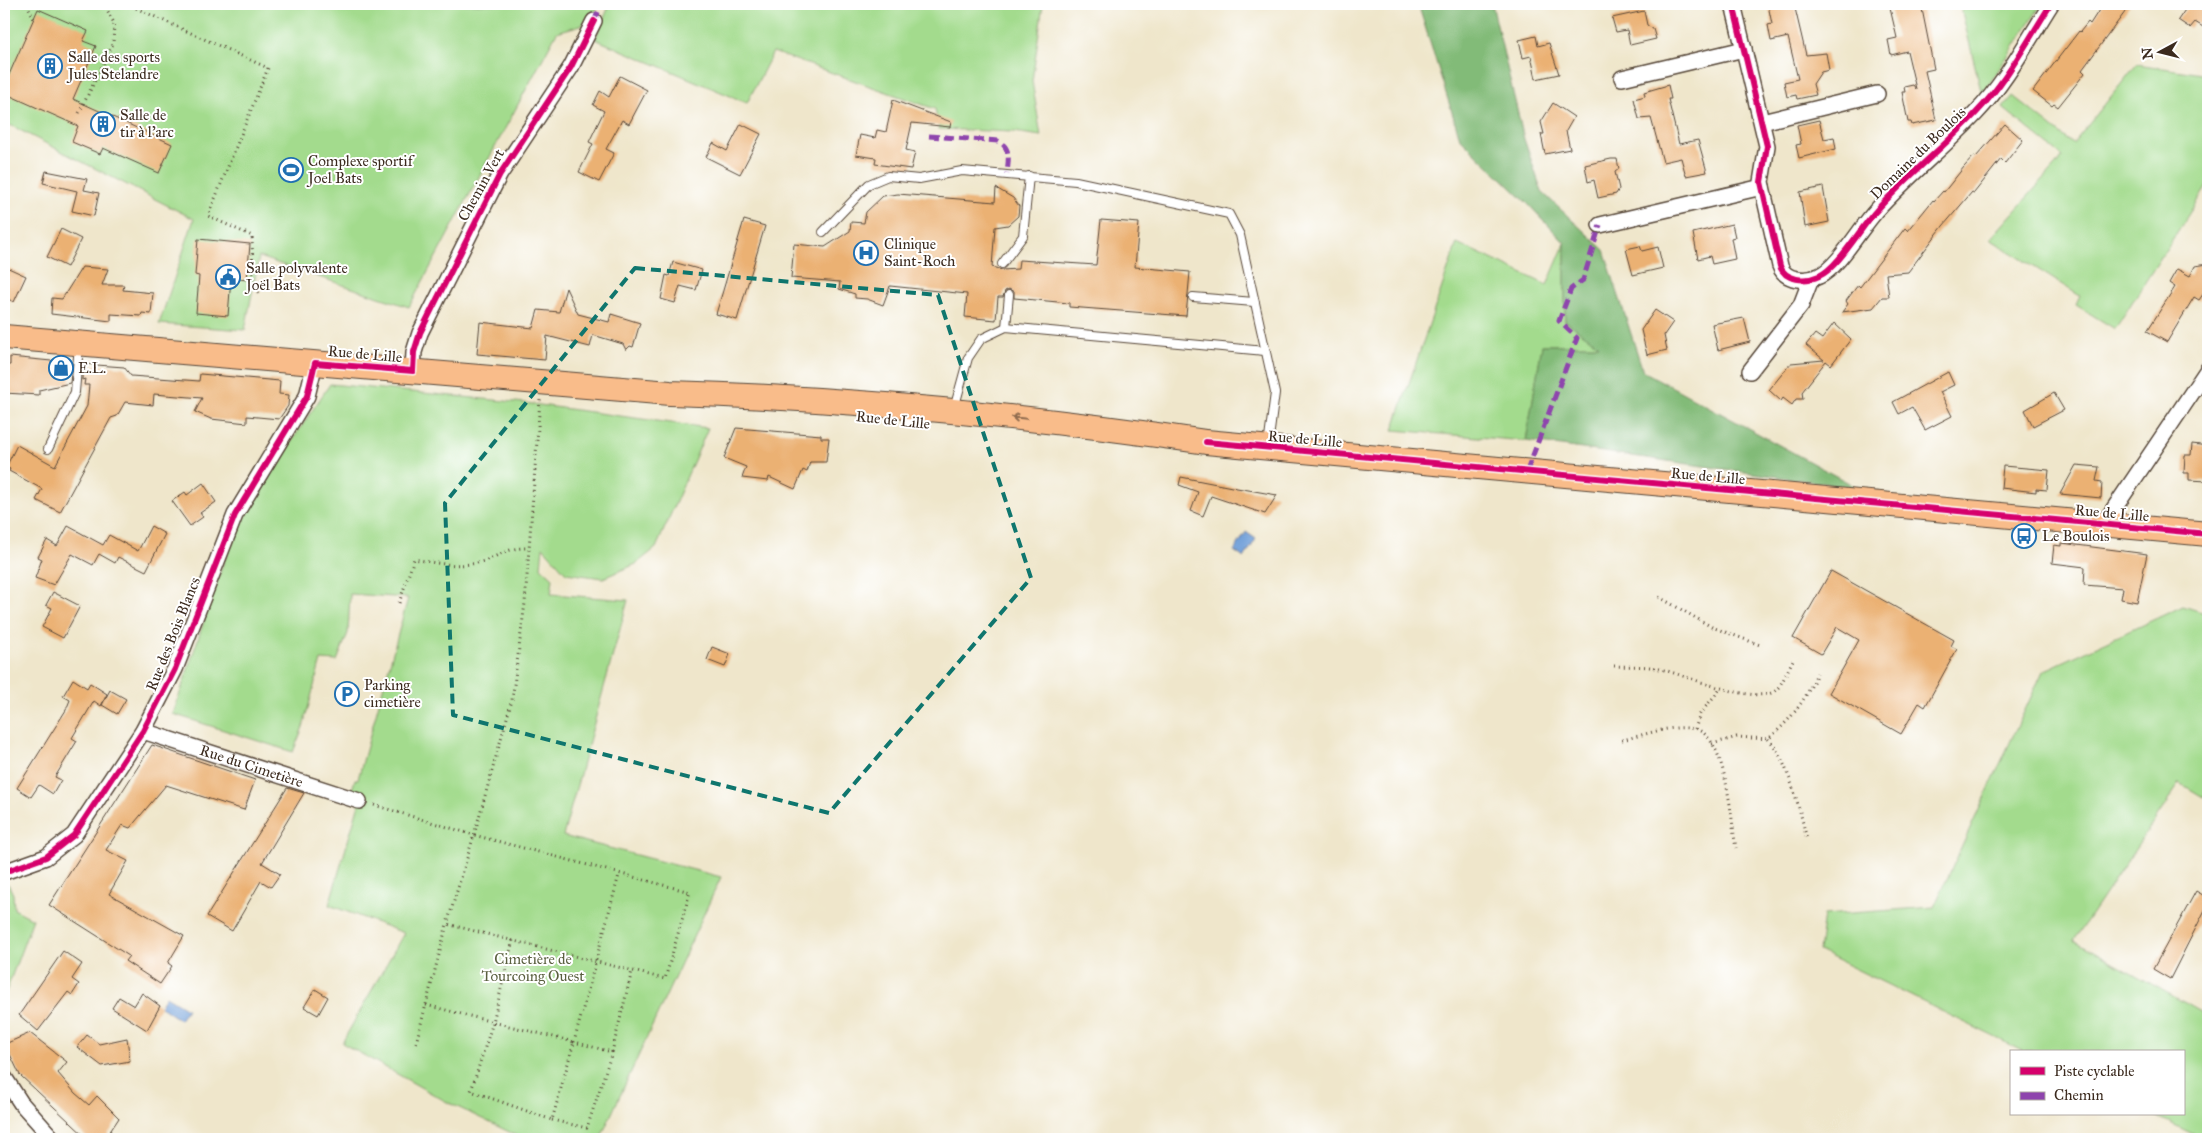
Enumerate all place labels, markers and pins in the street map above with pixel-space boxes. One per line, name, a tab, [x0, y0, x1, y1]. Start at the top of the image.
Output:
place label: Salle des sports Jules Stelandre	[66, 48, 160, 84]
building icon: Salle des sports Jules Stelandre	[37, 53, 63, 79]
place label: Salle de tir à l'arc	[120, 106, 174, 141]
building icon: Salle de tir à l'arc	[90, 111, 116, 137]
place label: Complexe sportif Joel Bats	[306, 152, 416, 188]
sports icon: Complexe sportif Joel Bats	[278, 157, 304, 183]
place label: Clinique Saint-Roch	[884, 235, 956, 270]
hospital icon: Clinique Saint-Roch	[853, 240, 879, 266]
place label: Salle polyvalente Joël Bats	[244, 259, 348, 295]
public building icon: Salle polyvalente Joël Bats	[215, 264, 241, 290]
shop icon: E.L.	[48, 355, 74, 381]
place label: E.L.	[78, 359, 106, 377]
bus stop icon: Le Boulois	[2011, 523, 2037, 549]
place label: Le Boulois	[2042, 527, 2109, 545]
place label: Parking cimetière	[364, 676, 421, 711]
parking icon: Parking cimetière	[334, 681, 360, 707]

